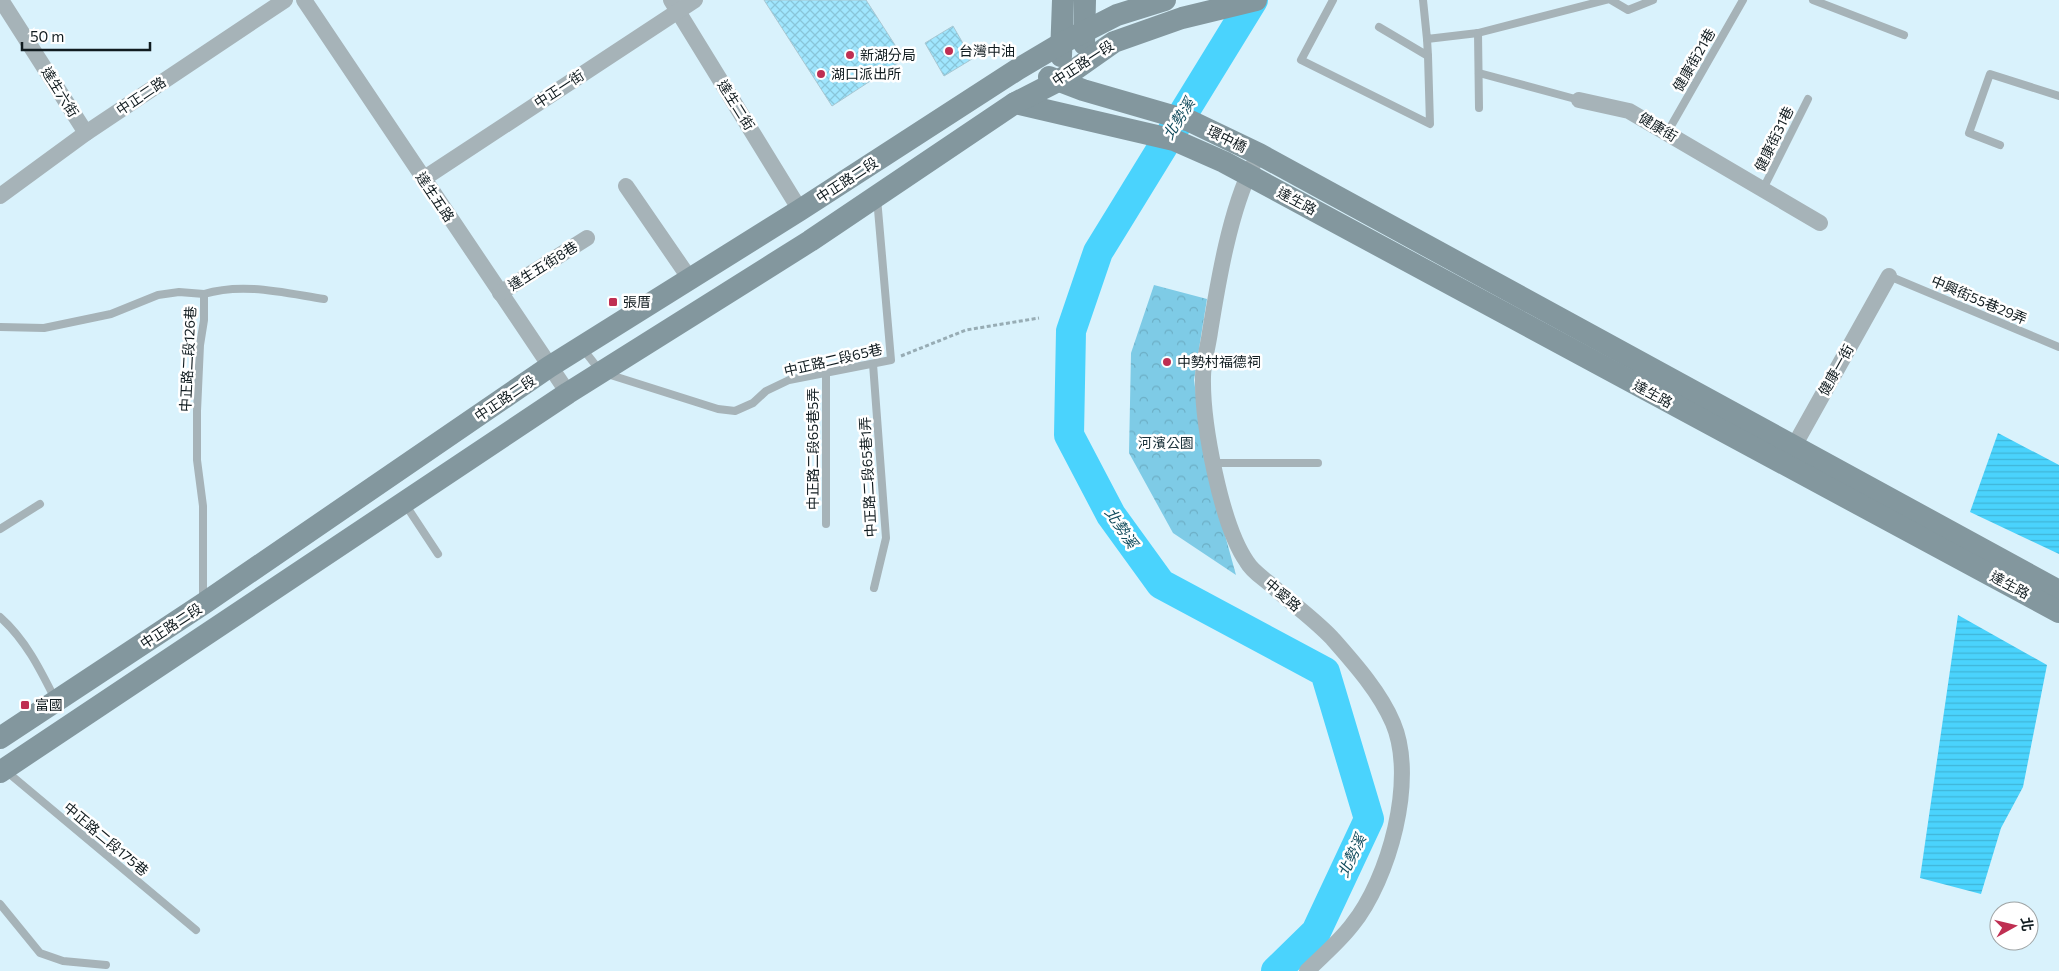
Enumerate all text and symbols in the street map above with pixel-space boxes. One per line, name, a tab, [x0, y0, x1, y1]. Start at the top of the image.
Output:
scale bar	[22, 20, 150, 52]
street label: 健康街21巷	[1669, 25, 1718, 94]
text: 50 m	[30, 27, 64, 45]
street label: 中正路一段	[1049, 36, 1117, 89]
place label: 台灣中油	[959, 42, 1015, 59]
marker: 台灣中油	[943, 45, 955, 57]
place label: 新湖分局	[860, 46, 916, 63]
marker: 新湖分局	[844, 49, 856, 61]
street label: 達生六街	[38, 63, 82, 120]
place label: 湖口派出所	[831, 65, 901, 82]
street label: 中正一街	[531, 66, 587, 111]
marker: 湖口派出所	[815, 68, 827, 80]
street label: 中正二路	[113, 73, 169, 118]
street label: 達生二街	[714, 76, 758, 133]
water label: 北勢溪	[1159, 93, 1199, 142]
street label: 健康街31巷	[1751, 104, 1797, 174]
street label: 健康街	[1636, 108, 1681, 145]
street label: 環中橋	[1205, 122, 1250, 155]
street label: 中正路二段	[813, 153, 881, 206]
street label: 達生五路	[413, 169, 458, 225]
street label: 達生路	[1275, 183, 1320, 218]
street label: 達生五街8巷	[505, 238, 581, 294]
street label: 中興街55巷29弄	[1929, 272, 2030, 327]
place label: 張厝	[623, 293, 651, 310]
marker: 張厝	[607, 296, 619, 308]
street label: 中正路二段126巷	[176, 305, 199, 412]
street label: 中正路二段65巷	[782, 340, 884, 379]
street label: 健康一街	[1815, 341, 1857, 398]
place label: 中勢村福德祠	[1177, 353, 1261, 370]
marker: 中勢村福德祠	[1161, 356, 1173, 368]
street label: 中正路二段	[471, 371, 538, 424]
street label: 達生路	[1631, 376, 1676, 411]
street label: 中正路二段65巷5弄	[804, 388, 821, 510]
street label: 中正路二段65巷1弄	[856, 416, 879, 538]
park label: 河濱公園	[1138, 434, 1194, 451]
water label: 北勢溪	[1102, 504, 1143, 553]
street label: 達生路	[1988, 567, 2033, 602]
street label: 中愛路	[1262, 574, 1305, 615]
street label: 中正路二段	[137, 599, 205, 652]
place label: 富國	[35, 696, 63, 713]
marker: 富國	[19, 699, 31, 711]
street label: 中正路二段175巷	[60, 798, 152, 879]
water label: 北勢溪	[1333, 830, 1370, 880]
north arrow	[1989, 901, 2039, 951]
text: 北	[2018, 916, 2037, 932]

